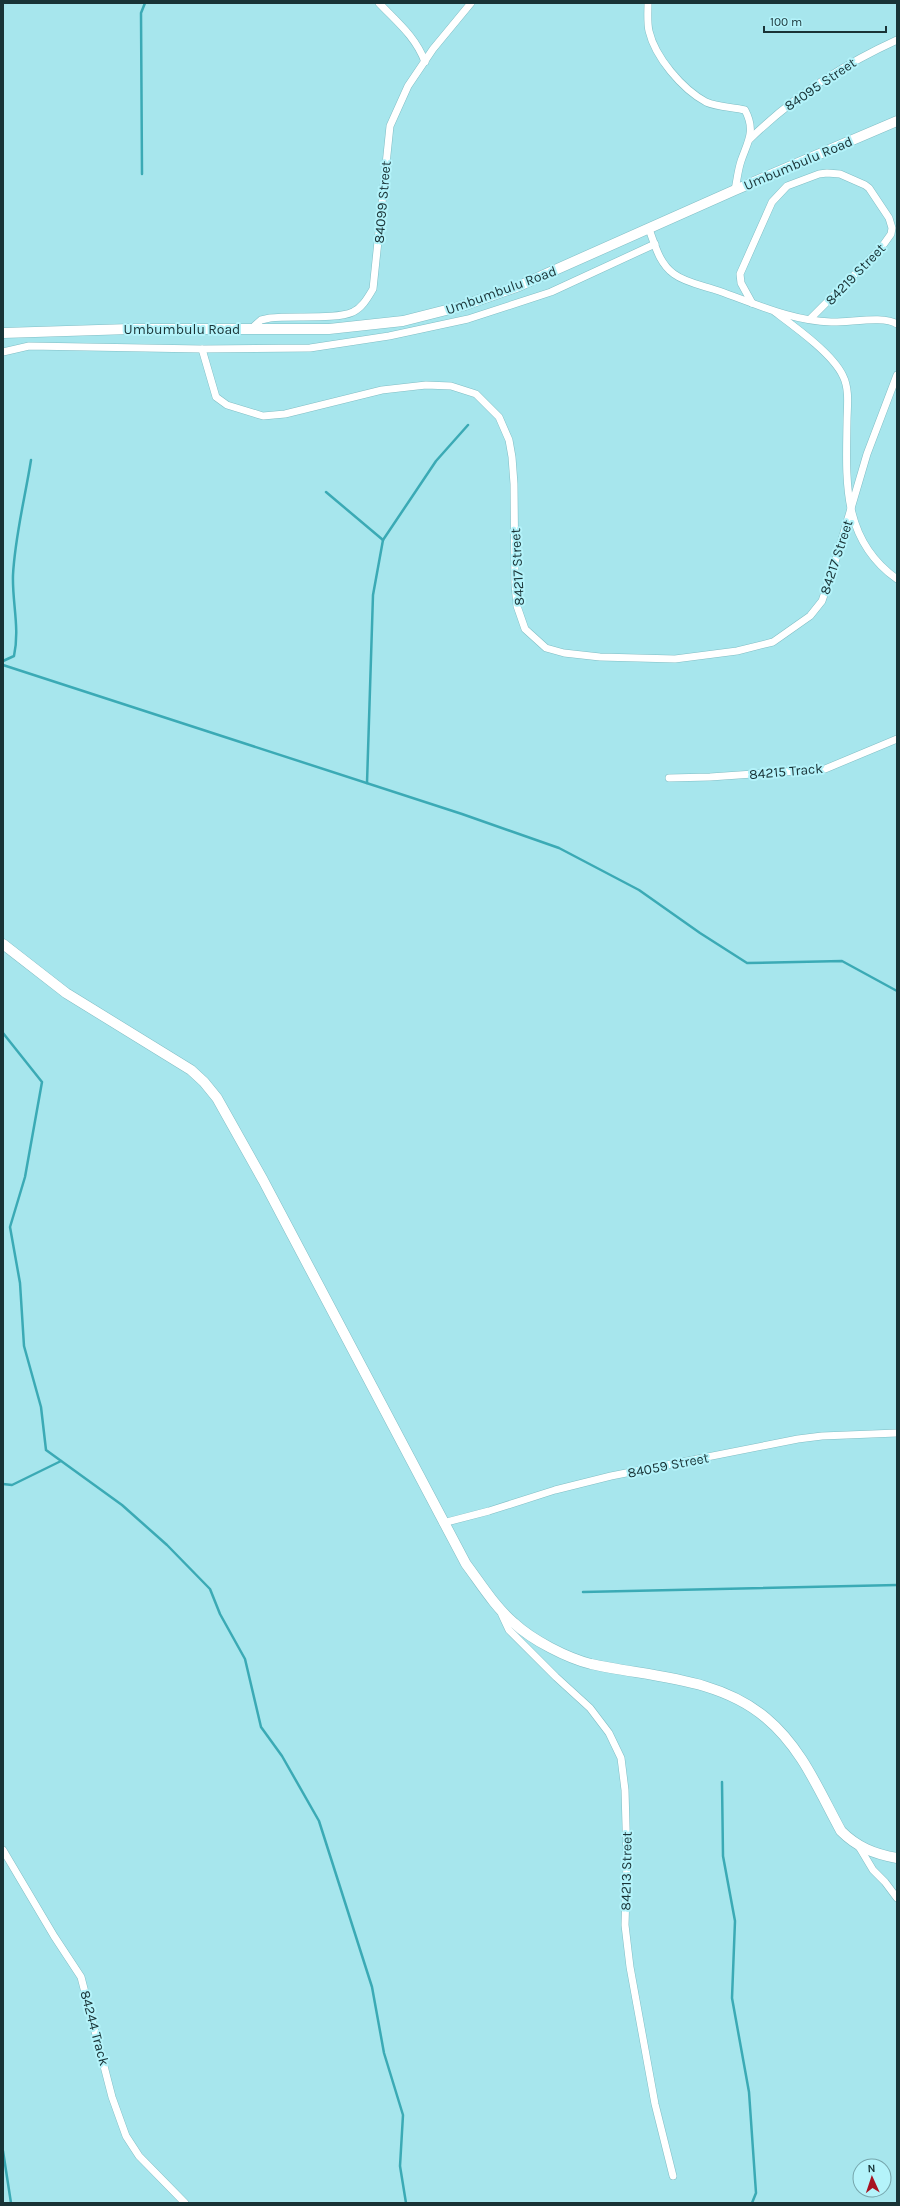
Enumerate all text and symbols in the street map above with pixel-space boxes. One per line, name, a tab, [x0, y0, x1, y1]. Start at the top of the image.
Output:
scale bar	[764, 8, 886, 34]
text: 100 m	[770, 15, 802, 29]
street label: 84095 Street	[781, 54, 859, 115]
street label: Umbumbulu Road	[741, 133, 855, 194]
street label: 84099 Street	[370, 160, 395, 244]
street label: 84219 Street	[822, 240, 889, 309]
street label: Umbumbulu Road	[443, 263, 559, 318]
street label: Umbumbulu Road	[124, 321, 240, 338]
street label: 84217 Street	[816, 518, 857, 597]
street label: 84217 Street	[507, 528, 528, 606]
street label: 84215 Track	[748, 760, 824, 783]
street label: 84059 Street	[626, 1449, 710, 1482]
street label: 84213 Street	[617, 1831, 636, 1911]
street label: 84244 Track	[76, 1989, 113, 2068]
north arrow	[852, 2158, 892, 2198]
text: N	[867, 2162, 876, 2175]

